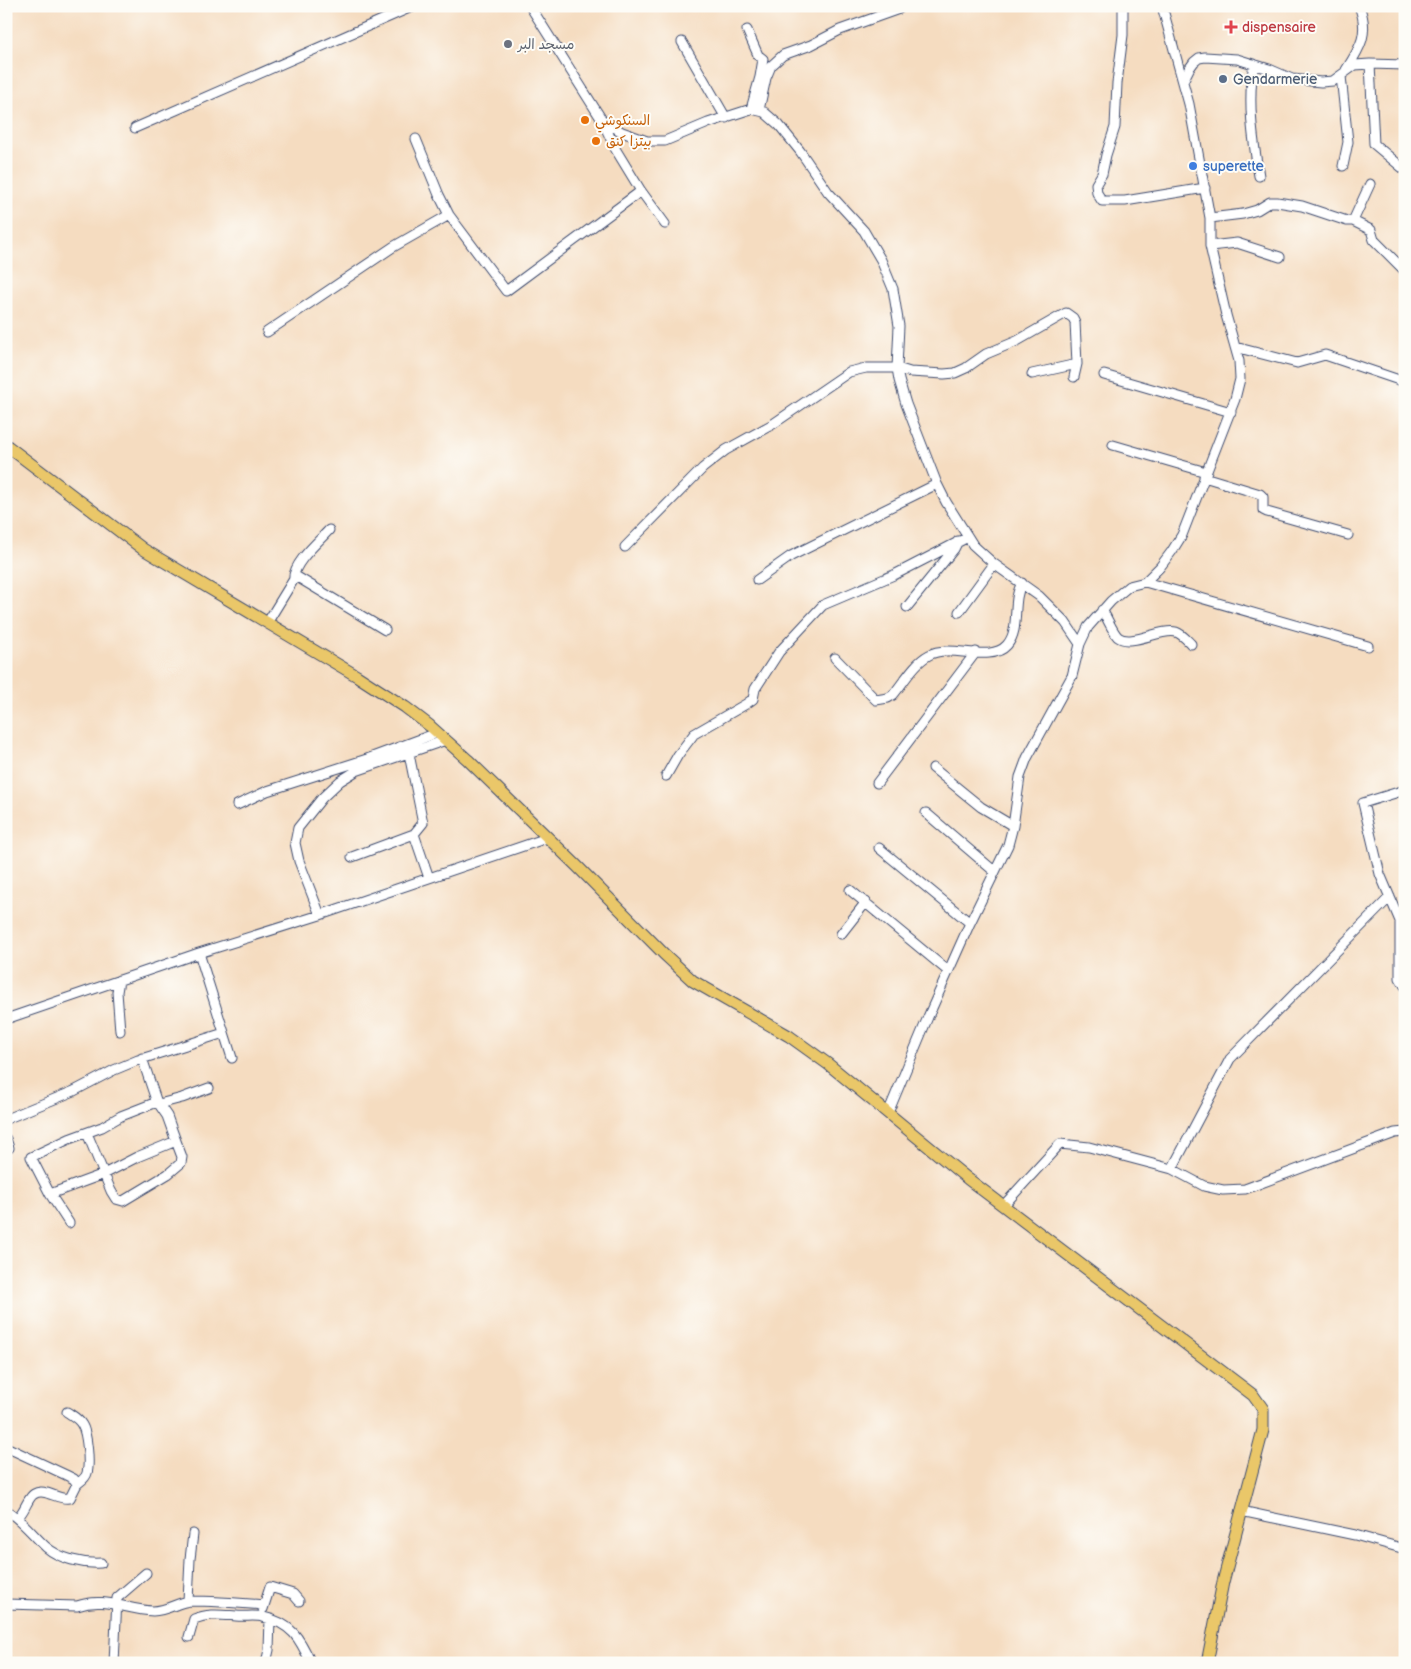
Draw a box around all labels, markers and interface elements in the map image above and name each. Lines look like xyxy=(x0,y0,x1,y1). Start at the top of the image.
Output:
place label: dispensaire xyxy=(1242,19,1316,36)
marker: dispensaire xyxy=(1224,20,1238,34)
place label: مسجد البر xyxy=(517,36,574,53)
marker: مسجد البر xyxy=(502,38,514,50)
place label: Gendarmerie xyxy=(1233,71,1317,88)
marker: Gendarmerie xyxy=(1217,73,1229,85)
place label: السنكوشي xyxy=(595,112,650,133)
marker: السنكوشي xyxy=(579,114,591,126)
place label: بيتزا كنق xyxy=(606,133,651,150)
marker: بيتزا كنق xyxy=(590,135,602,147)
place label: superette xyxy=(1203,158,1264,175)
marker: superette xyxy=(1187,160,1199,172)

